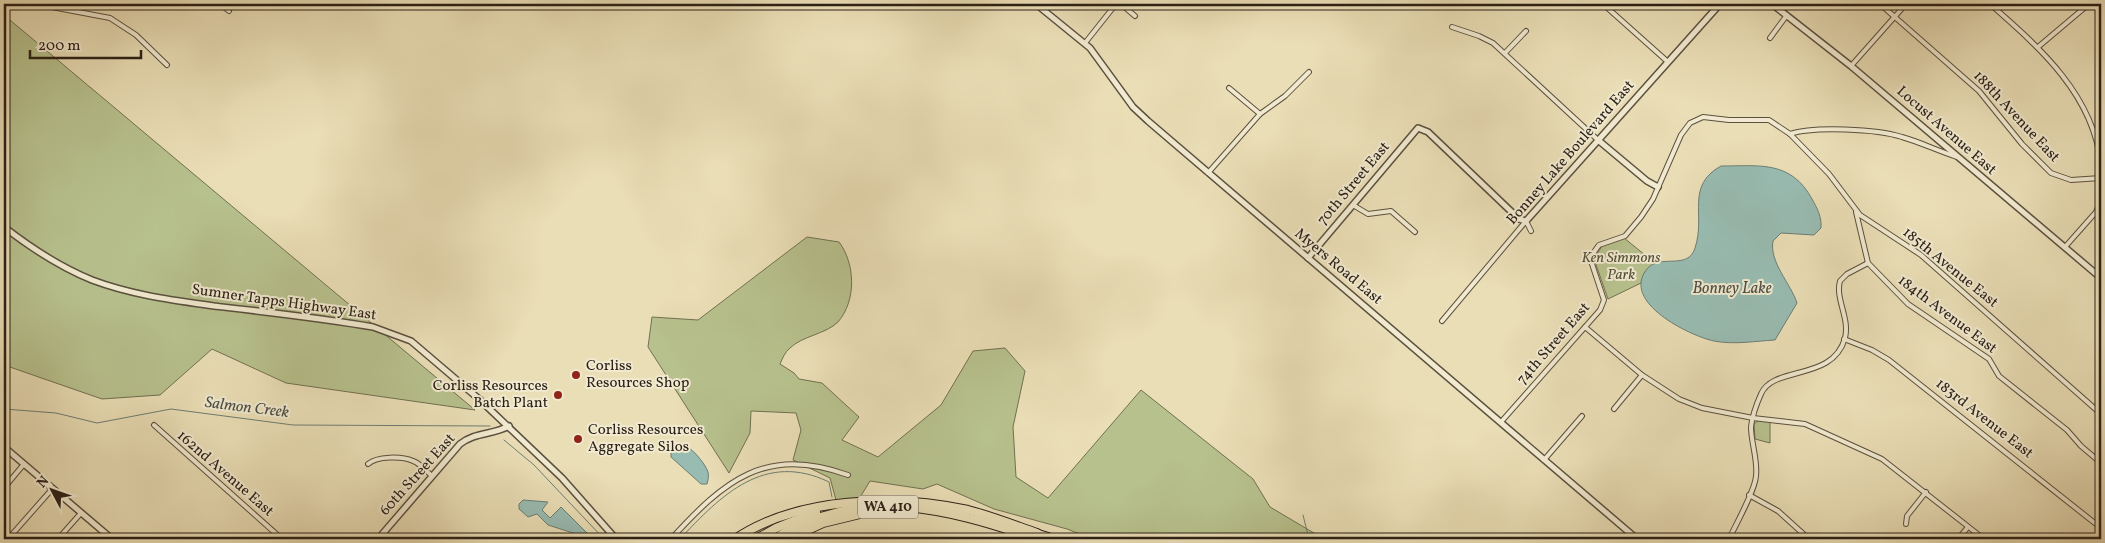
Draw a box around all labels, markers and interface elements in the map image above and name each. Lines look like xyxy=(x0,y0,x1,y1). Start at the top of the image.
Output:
scale bar xyxy=(30,28,141,60)
text: 200 m xyxy=(38,36,81,57)
street label: 188th Avenue East xyxy=(1968,67,2064,167)
street label: Bonney Lake Boulevard East xyxy=(1502,76,1640,230)
street label: Locust Avenue East xyxy=(1891,82,2001,180)
street label: 70th Street East xyxy=(1313,138,1395,230)
street label: 185th Avenue East xyxy=(1898,223,2002,313)
street label: Myers Road East xyxy=(1289,224,1387,310)
park label: Ken Simmons Park xyxy=(1581,248,1661,286)
street label: 184th Avenue East xyxy=(1893,271,2001,359)
water label: Bonney Lake xyxy=(1693,278,1772,300)
street label: Sumner Tapps Highway East xyxy=(190,280,378,326)
street label: 74th Street East xyxy=(1512,298,1596,390)
place label: Corliss Resources Shop xyxy=(586,356,689,394)
marker: Corliss Resources Shop xyxy=(570,369,582,381)
street label: 183rd Avenue East xyxy=(1931,374,2037,464)
place label: Corliss Resources Batch Plant xyxy=(433,376,548,414)
marker: Corliss Resources Batch Plant xyxy=(552,389,564,401)
water label: Salmon Creek xyxy=(204,392,291,424)
place label: Corliss Resources Aggregate Silos xyxy=(588,420,703,458)
street label: 162nd Avenue East xyxy=(172,426,278,522)
street label: 60th Street East xyxy=(375,429,461,521)
marker: Corliss Resources Aggregate Silos xyxy=(572,433,584,445)
north arrow xyxy=(28,466,78,516)
text: N xyxy=(33,472,54,493)
road number: WA 410 xyxy=(858,496,918,518)

